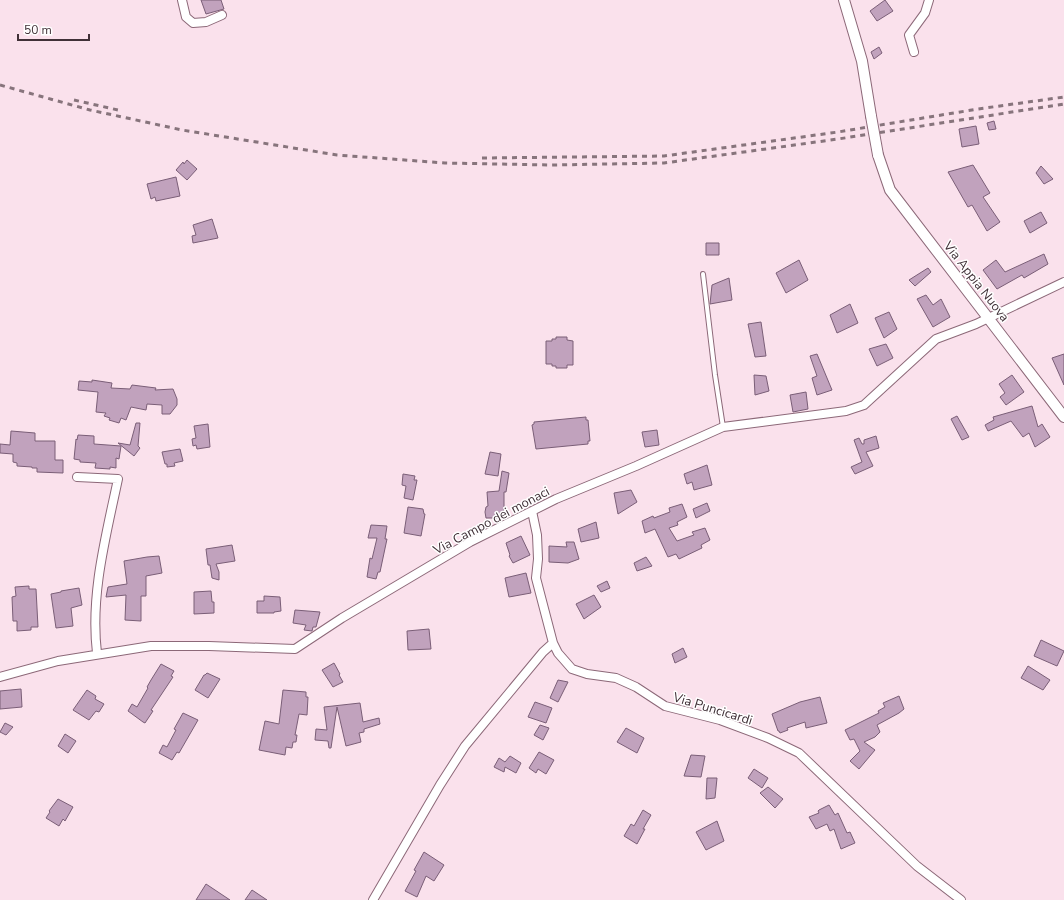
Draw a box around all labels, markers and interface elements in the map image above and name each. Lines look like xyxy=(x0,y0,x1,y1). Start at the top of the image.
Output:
scale bar xyxy=(18,16,89,42)
text: 50 m xyxy=(24,22,52,38)
street label: Via Appia Nuova xyxy=(938,237,1013,326)
street label: Via Campo dei monaci xyxy=(429,483,553,560)
street label: Via Puncicardi xyxy=(670,688,755,730)

